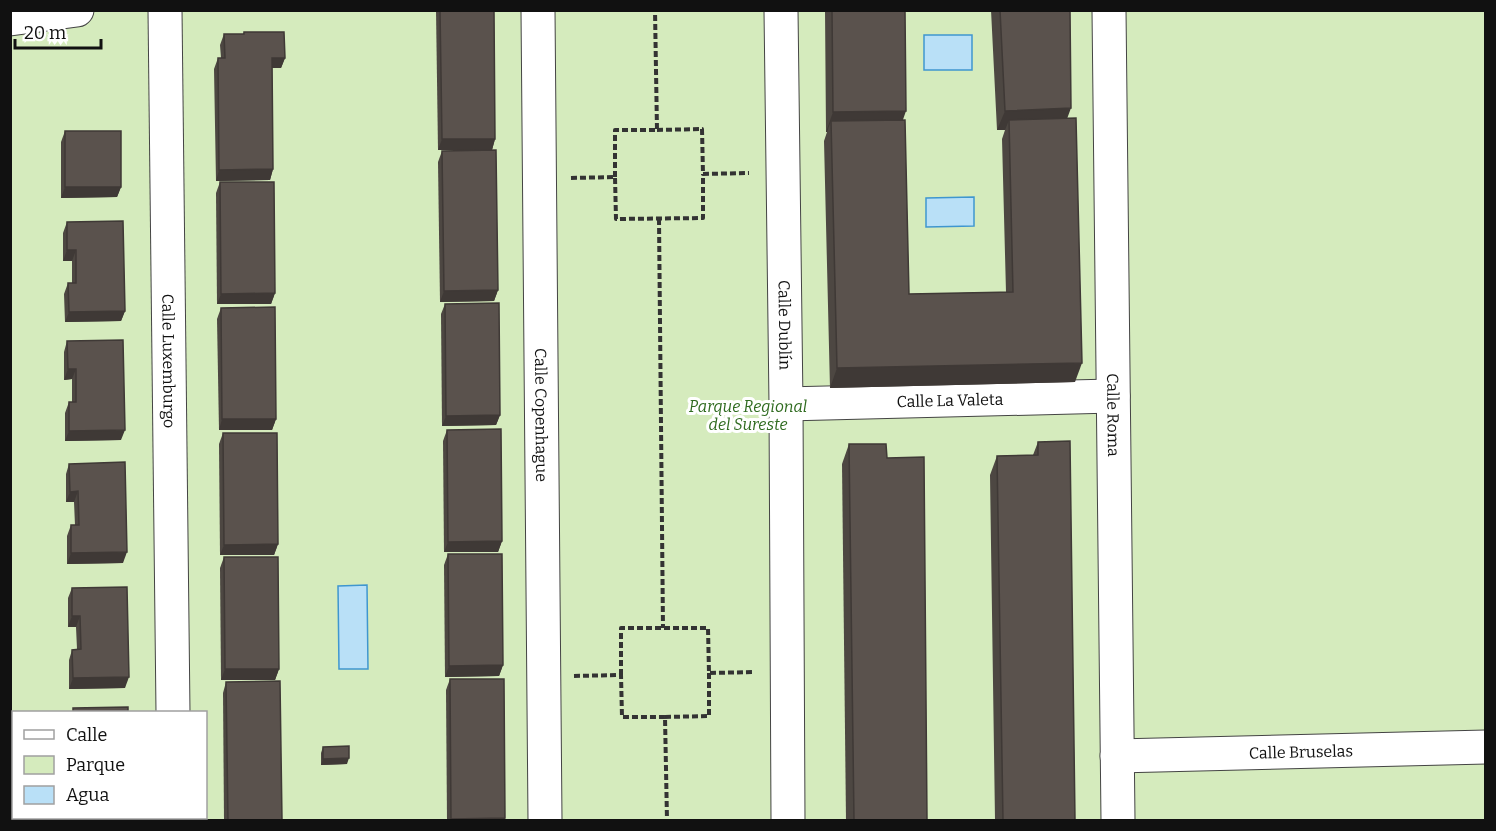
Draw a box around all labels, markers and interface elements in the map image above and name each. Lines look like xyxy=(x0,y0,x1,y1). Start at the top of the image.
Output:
scale bar xyxy=(15,12,100,50)
text: 20 m xyxy=(24,22,66,44)
street label: Calle Dublín xyxy=(775,280,795,370)
street label: Calle Luxemburgo xyxy=(159,294,179,428)
street label: Calle Copenhague xyxy=(531,348,552,482)
street label: Calle Roma xyxy=(1104,373,1123,457)
street label: Calle La Valeta xyxy=(896,389,1004,411)
park label: Parque Regional del Sureste xyxy=(689,397,807,434)
legend xyxy=(12,711,207,819)
text: Calle xyxy=(66,724,107,746)
street label: Calle Bruselas xyxy=(1249,741,1353,762)
text: Parque xyxy=(66,754,125,776)
text: Agua xyxy=(66,784,110,806)

